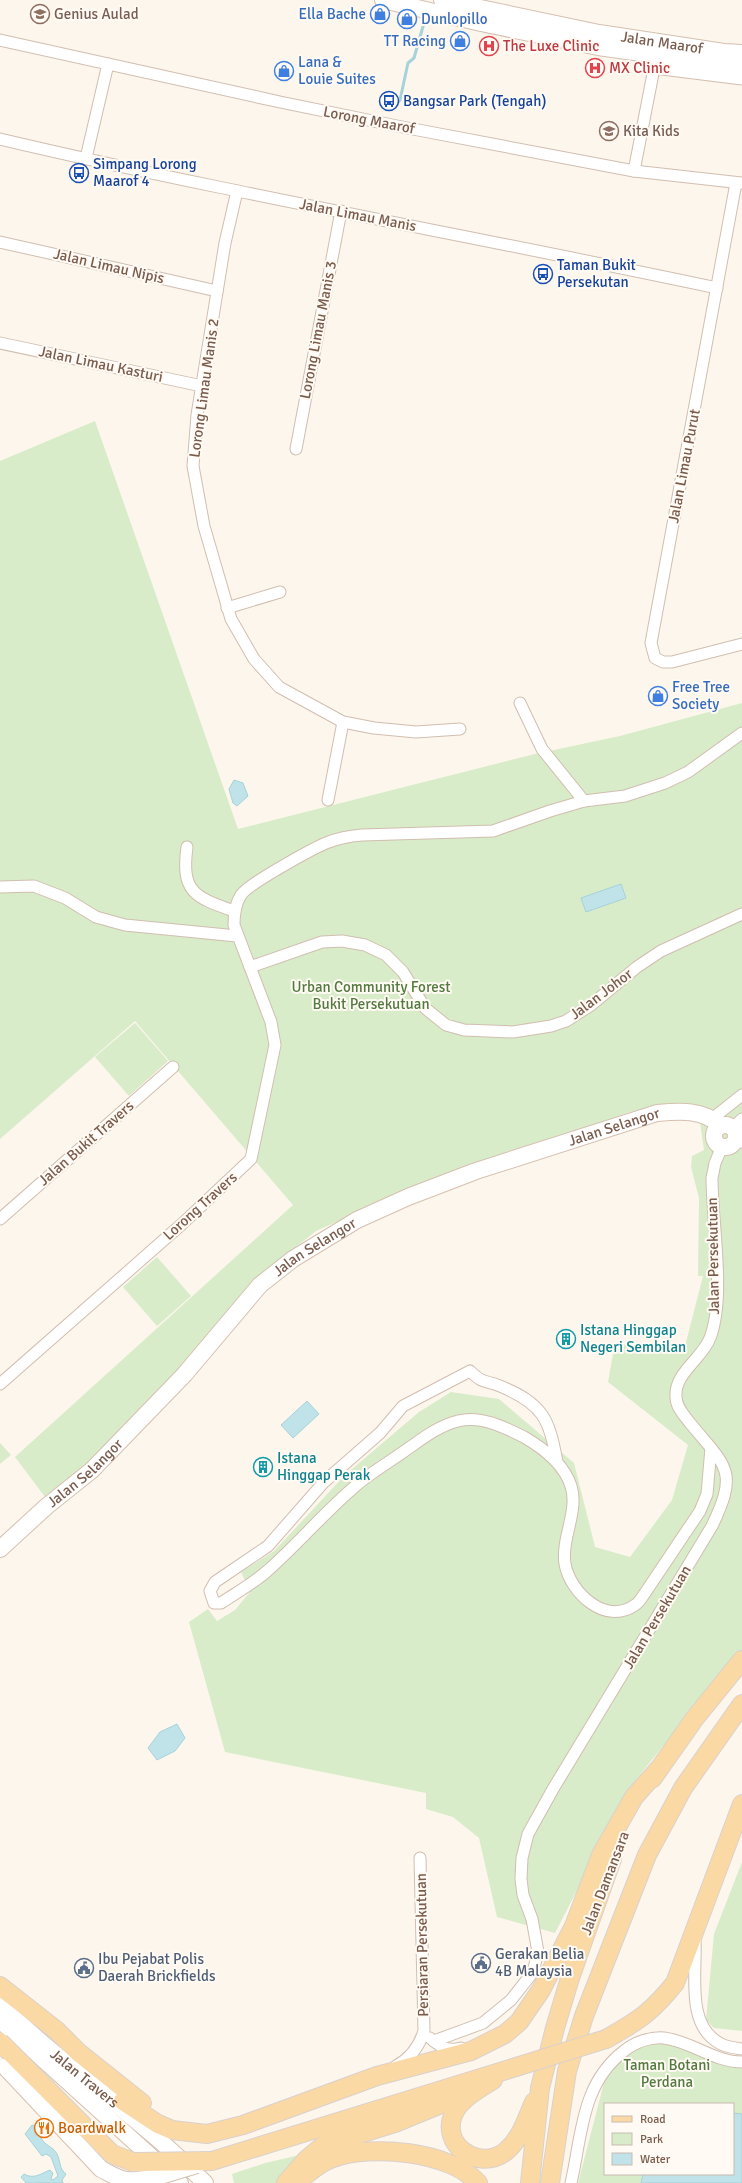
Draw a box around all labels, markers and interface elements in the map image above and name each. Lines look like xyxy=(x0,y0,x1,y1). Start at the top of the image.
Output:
school or university icon: Genius Aulad xyxy=(29,3,51,25)
shop icon: Ella Bache xyxy=(369,3,391,25)
place label: Genius Aulad xyxy=(54,5,139,23)
place label: Ella Bache xyxy=(299,5,366,23)
shop icon: Dunlopillo xyxy=(396,8,418,30)
place label: Dunlopillo xyxy=(421,10,488,28)
street label: Jalan Maarof xyxy=(620,27,705,58)
shop icon: TT Racing xyxy=(449,30,471,52)
place label: TT Racing xyxy=(384,32,446,50)
hospital icon: The Luxe Clinic xyxy=(478,35,500,57)
place label: The Luxe Clinic xyxy=(503,37,599,55)
place label: Lana & Louie Suites xyxy=(298,53,376,88)
hospital icon: MX Clinic xyxy=(584,57,606,79)
place label: MX Clinic xyxy=(609,59,670,77)
shop icon: Lana & Louie Suites xyxy=(273,60,295,82)
bus stop icon: Bangsar Park (Tengah) xyxy=(378,90,400,112)
place label: Bangsar Park (Tengah) xyxy=(403,92,546,110)
street label: Lorong Maarof xyxy=(322,102,417,138)
school or university icon: Kita Kids xyxy=(598,120,620,142)
place label: Kita Kids xyxy=(623,122,680,140)
place label: Simpang Lorong Maarof 4 xyxy=(93,155,197,190)
bus stop icon: Simpang Lorong Maarof 4 xyxy=(68,162,90,184)
street label: Jalan Limau Manis xyxy=(298,195,418,235)
street label: Jalan Limau Nipis xyxy=(52,245,166,288)
place label: Taman Bukit Persekutan xyxy=(557,256,636,291)
street label: Lorong Limau Manis 3 xyxy=(296,259,340,401)
bus stop icon: Taman Bukit Persekutan xyxy=(532,263,554,285)
street label: Lorong Limau Manis 2 xyxy=(185,317,223,459)
street label: Jalan Limau Kasturi xyxy=(37,342,165,386)
street label: Jalan Limau Purut xyxy=(664,408,704,524)
place label: Free Tree Society xyxy=(672,678,730,713)
shop icon: Free Tree Society xyxy=(647,685,669,707)
street label: Jalan Johor xyxy=(566,964,636,1023)
park label: Urban Community Forest Bukit Persekutuan xyxy=(292,978,450,1013)
street label: Jalan Bukit Travers xyxy=(35,1096,138,1189)
street label: Jalan Selangor xyxy=(566,1104,662,1150)
street label: Lorong Travers xyxy=(159,1168,241,1244)
street label: Jalan Persekutuan xyxy=(703,1197,723,1315)
street label: Jalan Selangor xyxy=(270,1214,360,1280)
place label: Istana Hinggap Negeri Sembilan xyxy=(580,1321,686,1356)
building icon: Istana Hinggap Negeri Sembilan xyxy=(555,1328,577,1350)
street label: Jalan Selangor xyxy=(44,1435,127,1511)
place label: Istana Hinggap Perak xyxy=(277,1449,371,1484)
building icon: Istana Hinggap Perak xyxy=(252,1456,274,1478)
street label: Jalan Persekutuan xyxy=(619,1562,695,1672)
street label: Jalan Damansara xyxy=(577,1829,633,1937)
street label: Persiaran Persekutuan xyxy=(412,1873,432,2017)
place label: Gerakan Belia 4B Malaysia xyxy=(495,1945,584,1980)
place label: Ibu Pejabat Polis Daerah Brickfields xyxy=(98,1950,216,1985)
public building icon: Gerakan Belia 4B Malaysia xyxy=(470,1952,492,1974)
public building icon: Ibu Pejabat Polis Daerah Brickfields xyxy=(73,1957,95,1979)
street label: Jalan Travers xyxy=(47,2045,123,2112)
park label: Taman Botani Perdana xyxy=(624,2056,710,2091)
legend xyxy=(604,2103,734,2175)
text: Road xyxy=(640,2112,666,2127)
restaurant icon: Boardwalk xyxy=(33,2117,55,2139)
place label: Boardwalk xyxy=(58,2119,127,2137)
text: Park xyxy=(640,2132,663,2147)
text: Water xyxy=(640,2152,671,2167)

